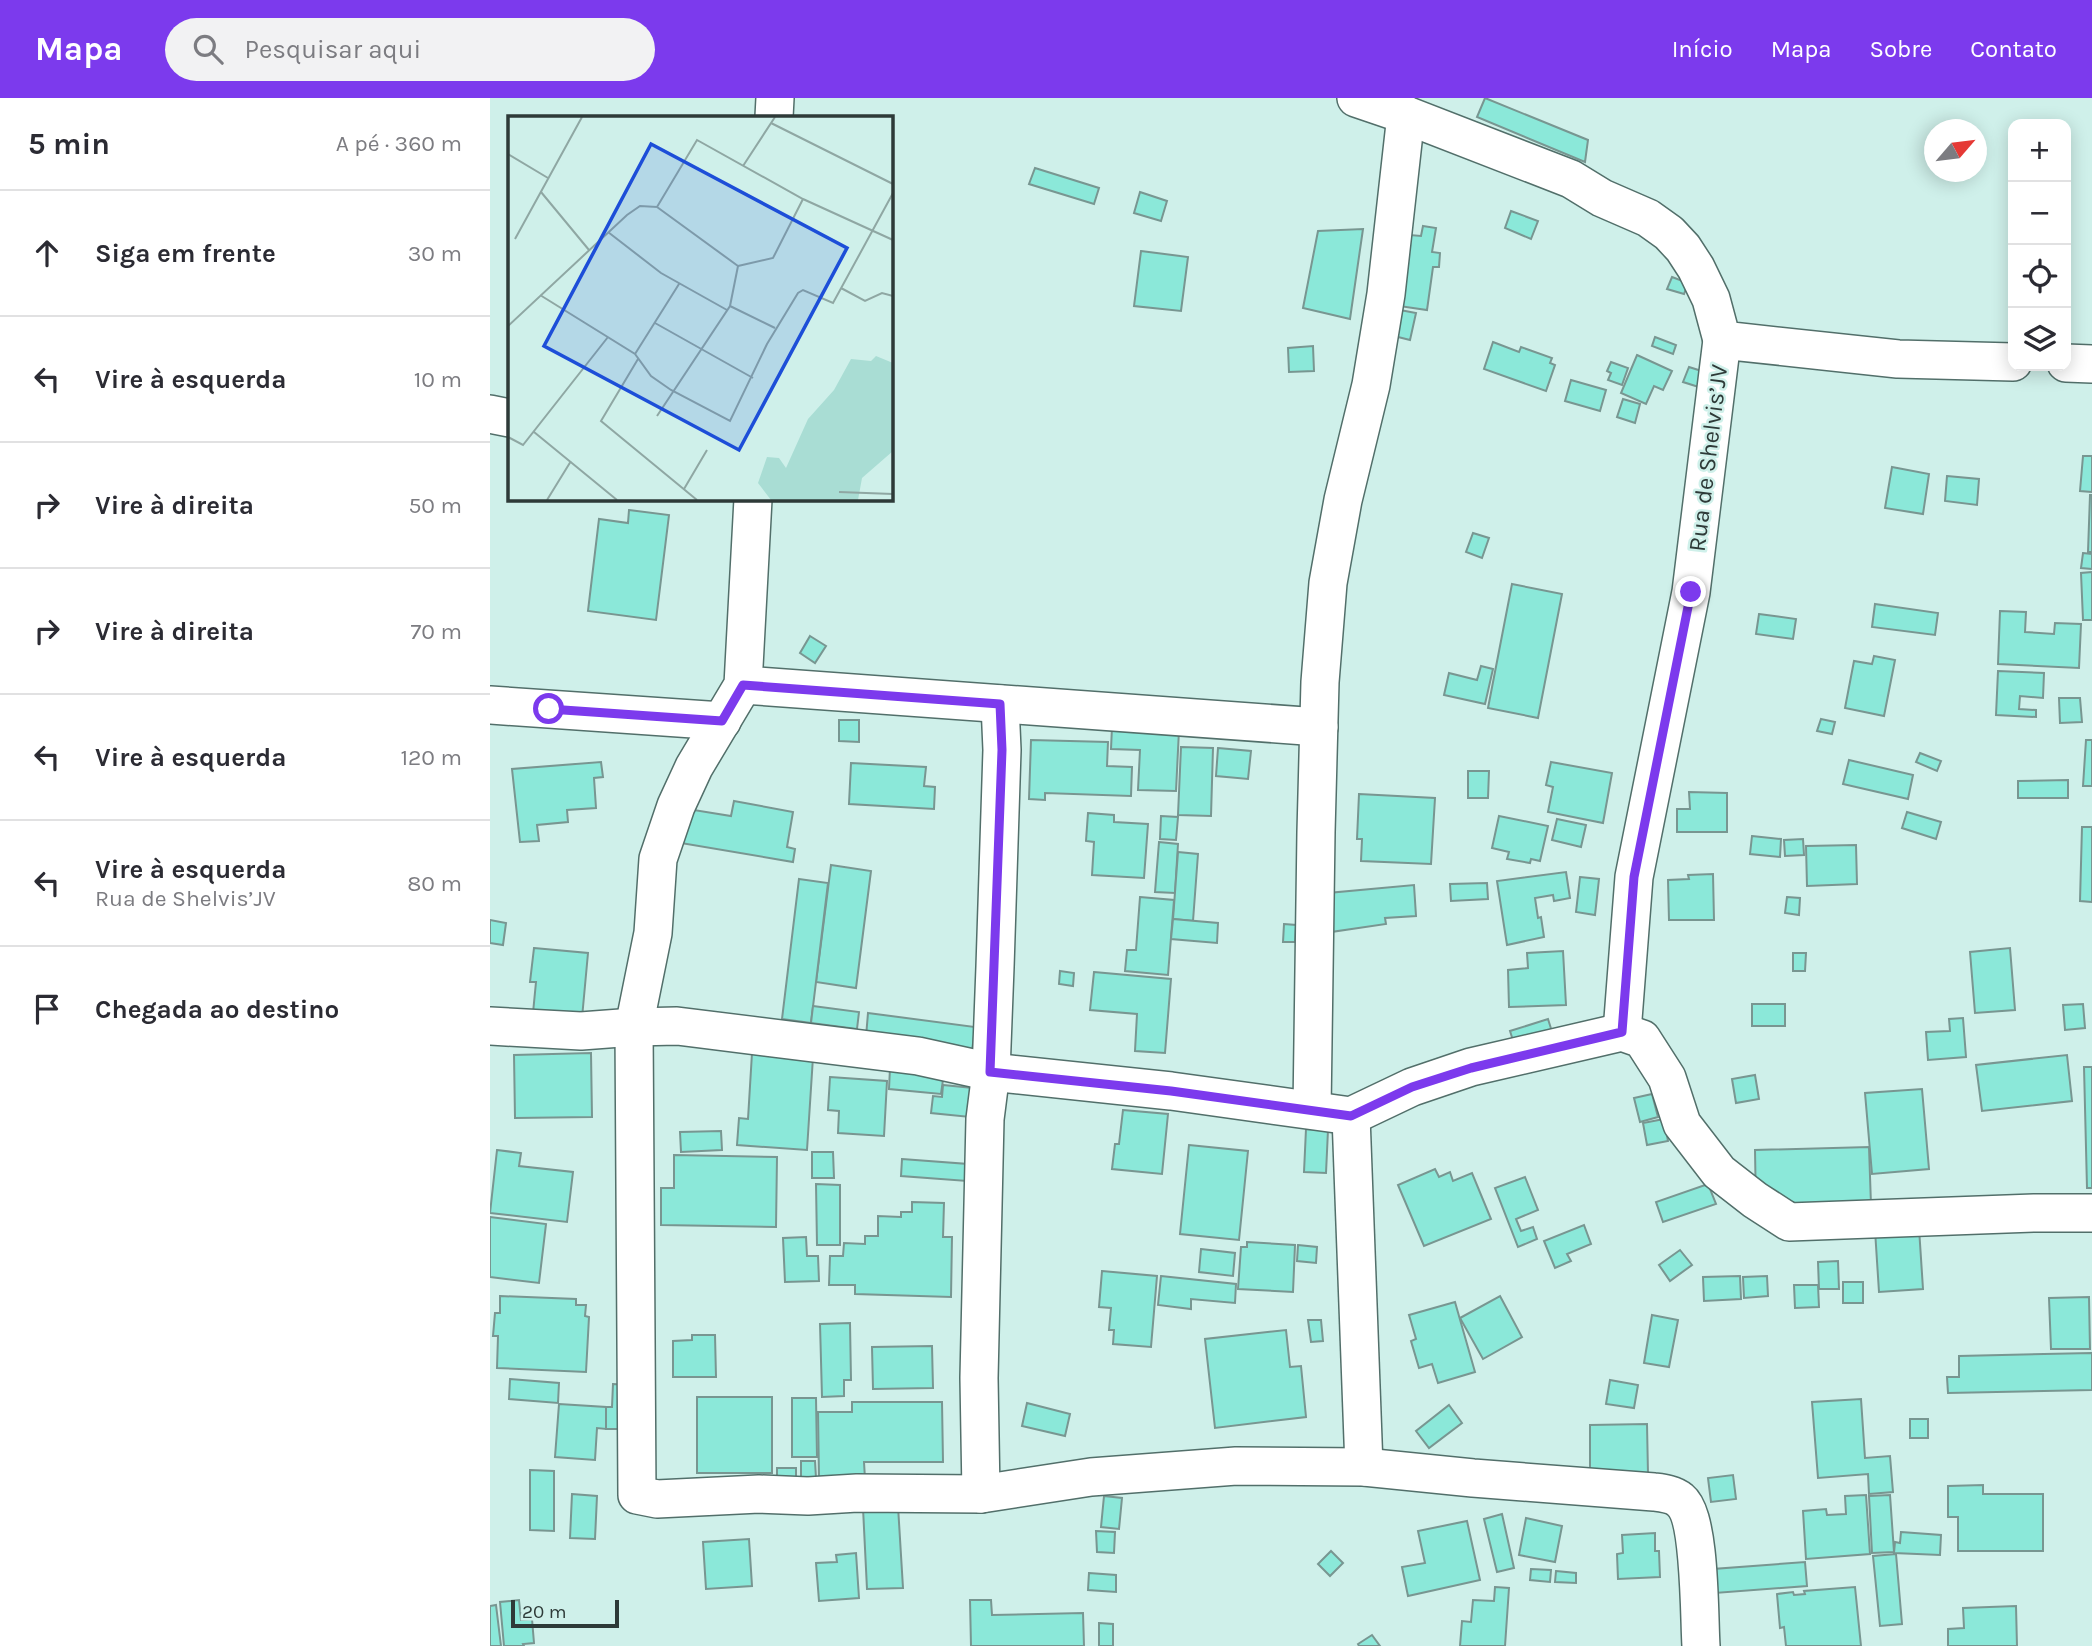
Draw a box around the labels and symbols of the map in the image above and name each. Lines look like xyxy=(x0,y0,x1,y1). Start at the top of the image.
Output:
inset map xyxy=(508,116,892,500)
north arrow xyxy=(1924,119,1987,182)
street label: Rua de Shelvis’JV xyxy=(1683,362,1733,553)
route end xyxy=(1675,576,1706,607)
route start xyxy=(533,693,564,724)
scale bar xyxy=(511,1597,620,1629)

